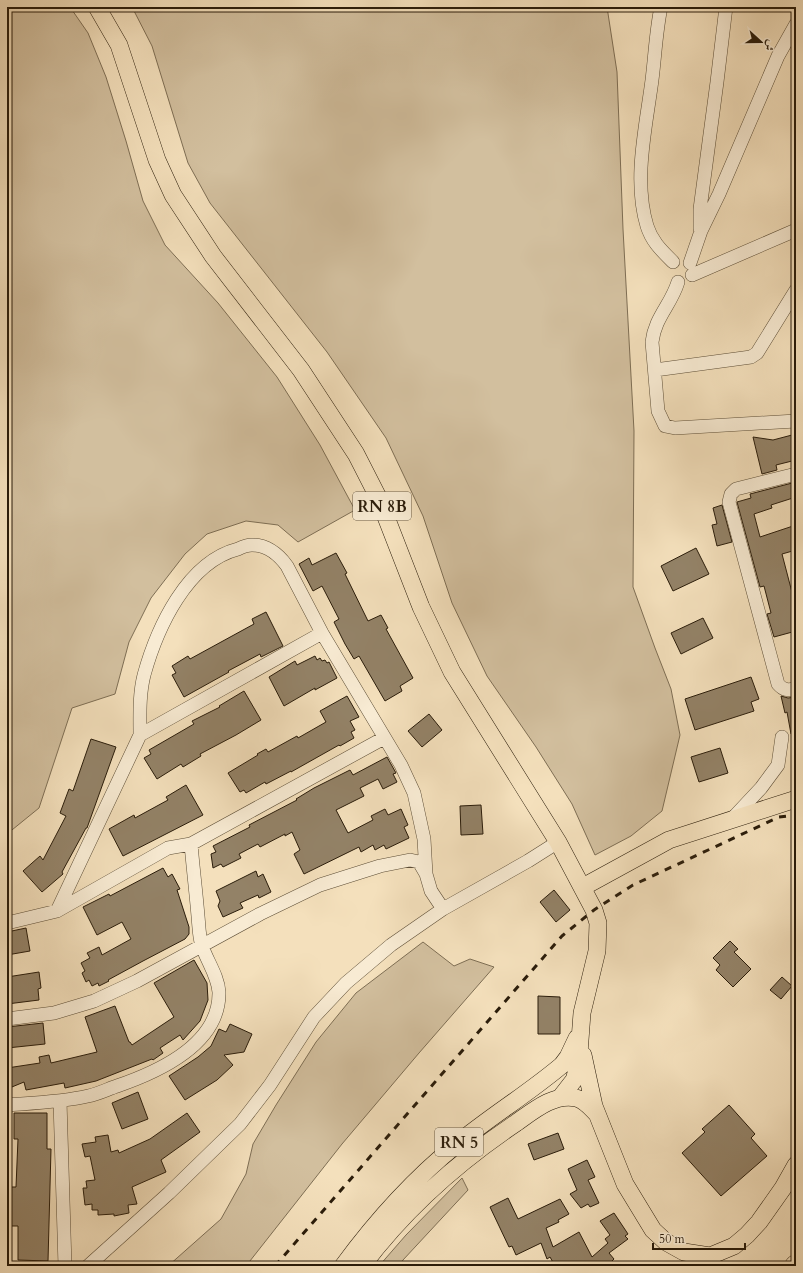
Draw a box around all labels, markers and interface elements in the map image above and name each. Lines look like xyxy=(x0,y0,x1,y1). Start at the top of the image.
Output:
north arrow xyxy=(741,22,781,62)
text: ش xyxy=(761,38,779,53)
road number: RN 8B xyxy=(353,492,411,520)
road number: RN 5 xyxy=(435,1128,483,1156)
scale bar xyxy=(653,1225,745,1251)
text: 50 m xyxy=(659,1231,686,1247)

